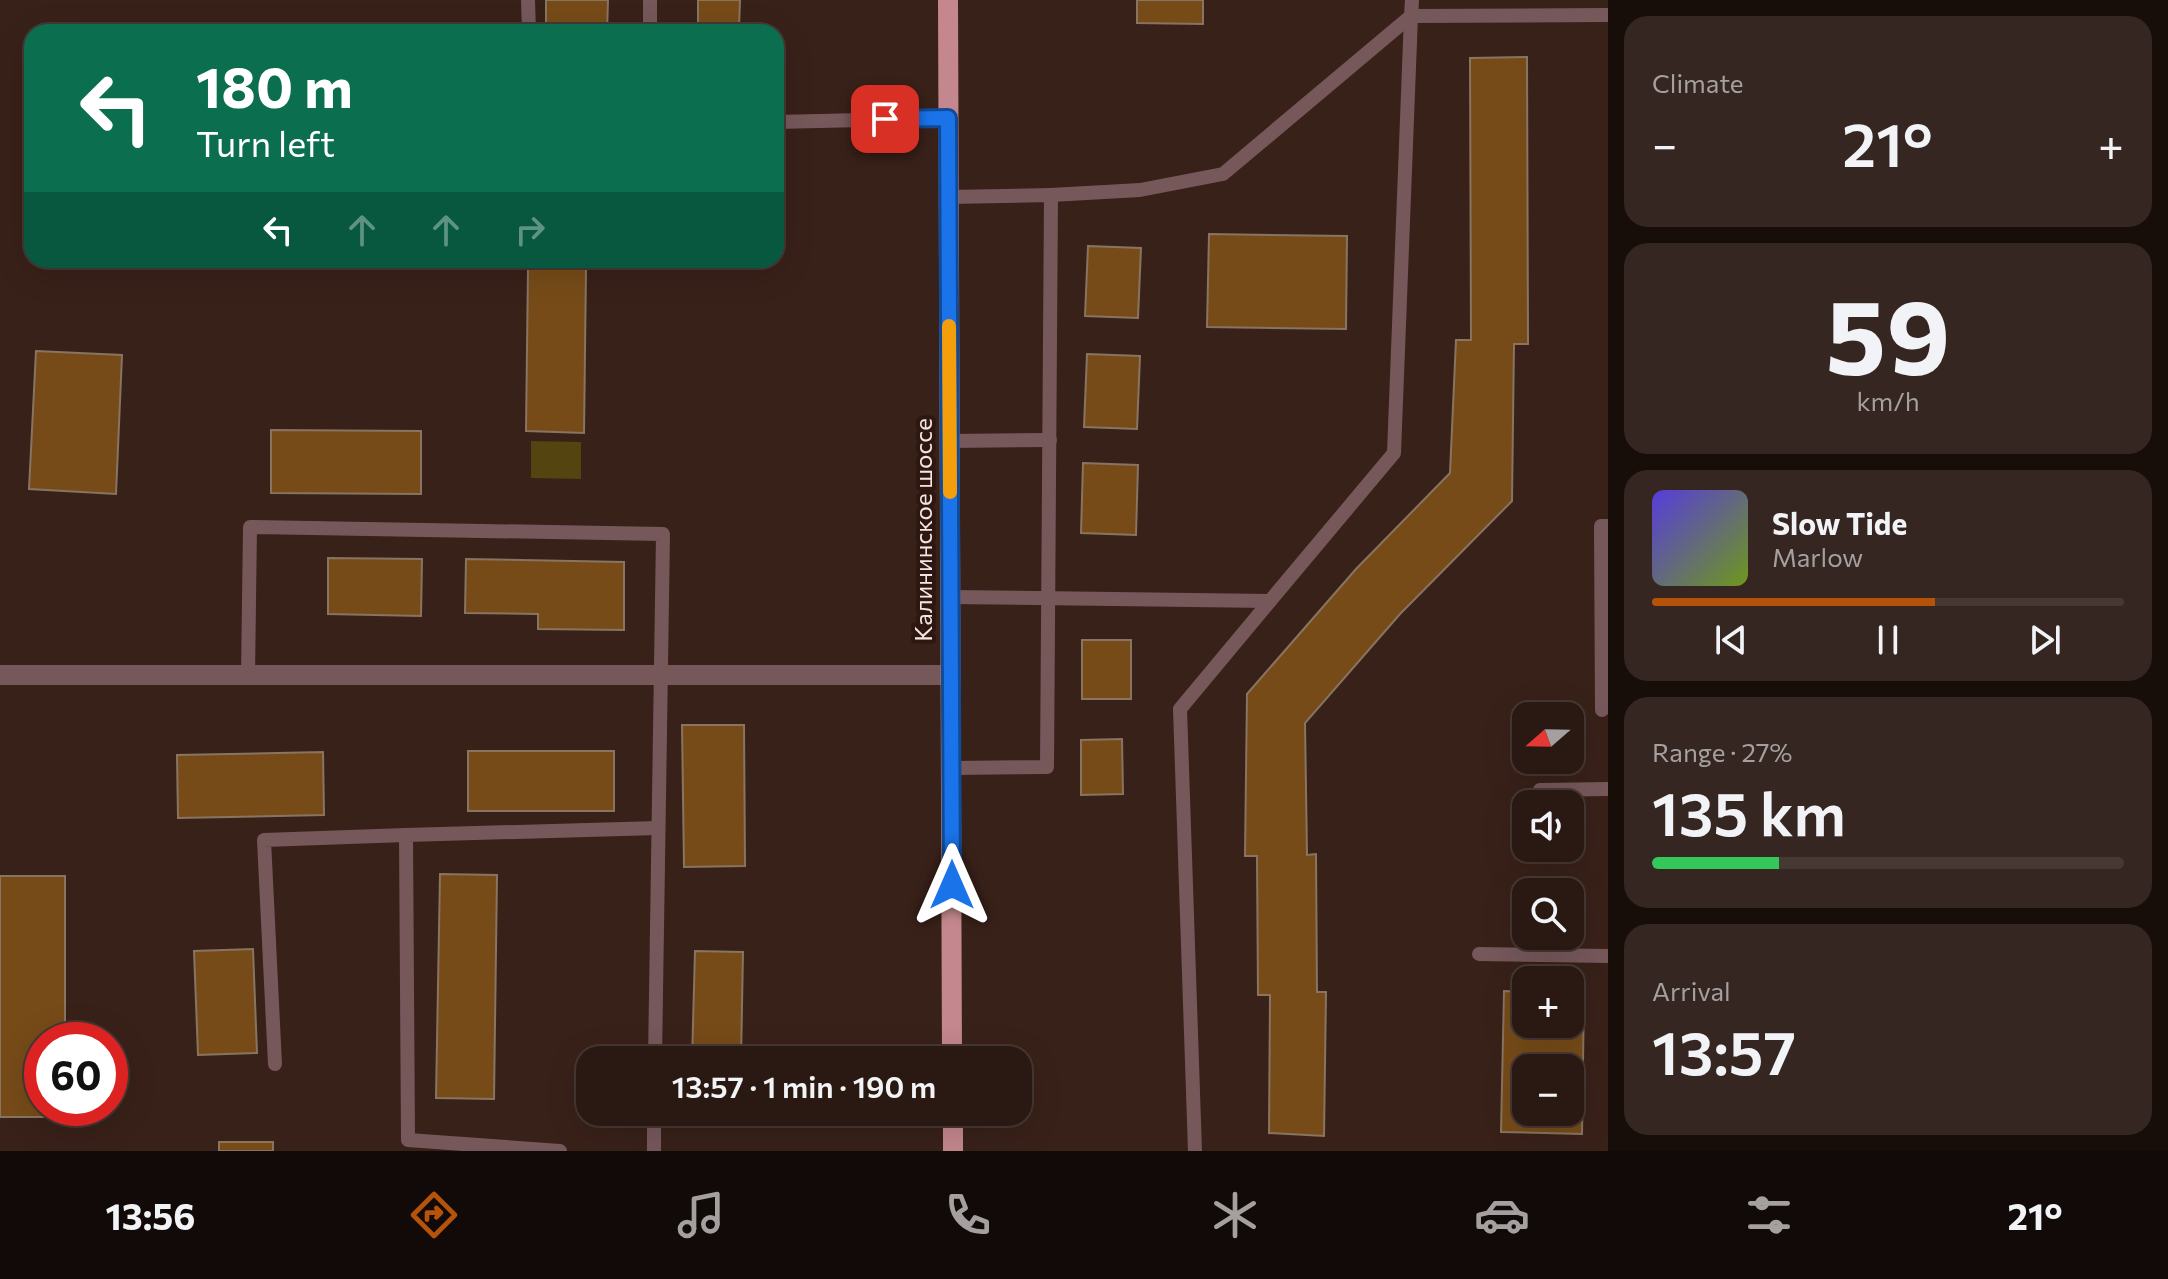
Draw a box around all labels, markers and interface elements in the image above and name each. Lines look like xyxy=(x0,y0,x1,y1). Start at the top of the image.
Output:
text: 180 m xyxy=(196,51,353,120)
icon: left xyxy=(64,56,168,160)
text: Climate xyxy=(1652,67,1744,98)
pin xyxy=(851,85,919,153)
icon: arrive xyxy=(863,97,907,141)
text: 21° xyxy=(1842,106,1933,179)
text: − xyxy=(1652,116,1677,170)
text: + xyxy=(2098,116,2124,170)
text: Turn left xyxy=(196,120,335,164)
icon: left xyxy=(256,208,300,252)
icon: ahead xyxy=(340,208,384,252)
icon: ahead xyxy=(424,208,468,252)
icon: right xyxy=(508,208,552,252)
text: 59 xyxy=(1826,269,1950,396)
text: km/h xyxy=(1856,385,1920,416)
street label: Калининское шоссе xyxy=(908,418,937,642)
text: Slow Tide xyxy=(1772,504,1907,541)
text: Marlow xyxy=(1772,541,1863,572)
icon: previous xyxy=(1709,618,1753,662)
icon: pause xyxy=(1866,618,1910,662)
icon: next xyxy=(2023,618,2067,662)
north arrow xyxy=(1512,702,1584,774)
map controls xyxy=(1512,702,1584,1126)
text: Range · 27% xyxy=(1652,736,1792,767)
text: 135 km xyxy=(1652,775,1846,848)
button: sound xyxy=(1512,790,1584,862)
position arrow xyxy=(910,843,994,927)
button: search xyxy=(1512,878,1584,950)
button: + xyxy=(1512,966,1584,1038)
text: Arrival xyxy=(1652,975,1731,1006)
text: 13:57 xyxy=(1652,1014,1796,1087)
speed limit sign: 60 xyxy=(24,1022,128,1126)
button: − xyxy=(1512,1054,1584,1126)
text: 13:57 · 1 min · 190 m xyxy=(672,1067,936,1104)
icon: directions xyxy=(406,1187,462,1243)
icon: music xyxy=(673,1187,729,1243)
icon: phone xyxy=(940,1187,996,1243)
icon: climate xyxy=(1207,1187,1263,1243)
icon: car xyxy=(1474,1187,1530,1243)
icon: filters xyxy=(1741,1187,1797,1243)
text: 13:56 xyxy=(105,1193,195,1237)
text: 21° xyxy=(2007,1193,2063,1237)

